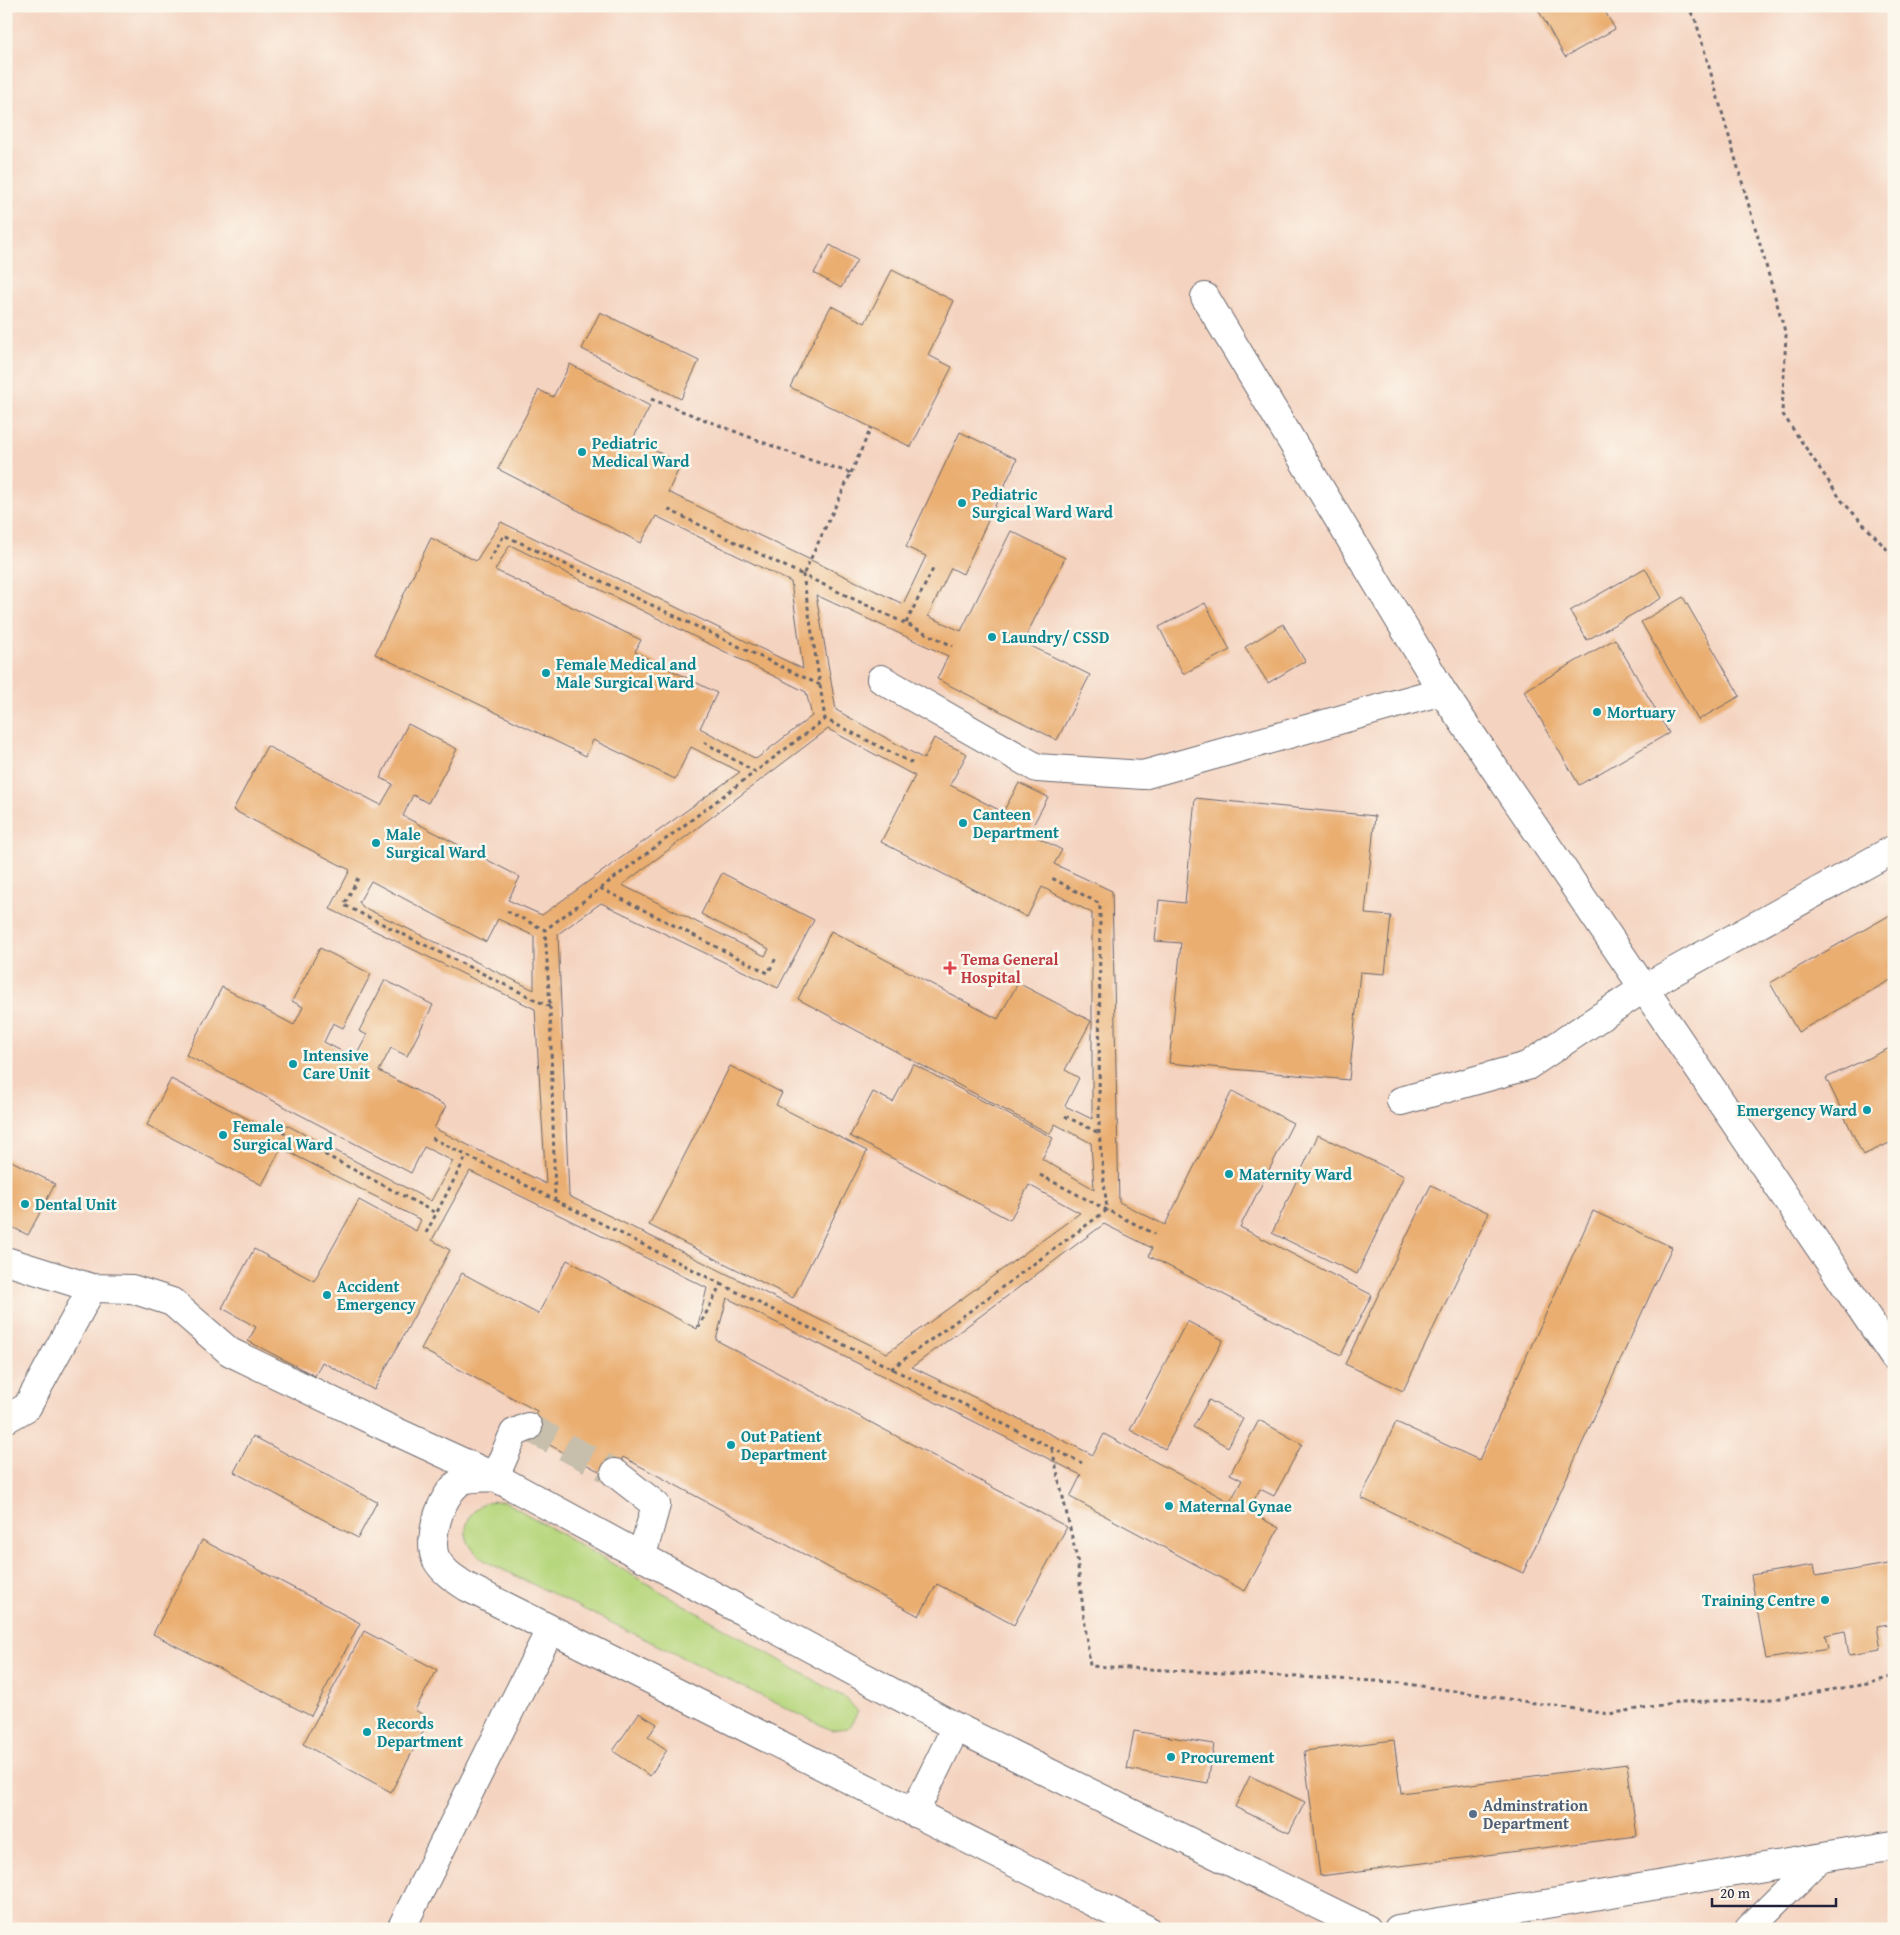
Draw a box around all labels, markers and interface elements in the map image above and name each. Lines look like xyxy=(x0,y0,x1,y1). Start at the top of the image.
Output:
place label: Pediatric Medical Ward xyxy=(592,431,690,473)
marker: Pediatric Medical Ward xyxy=(576,446,588,458)
place label: Pediatric Surgical Ward Ward xyxy=(972,482,1114,524)
marker: Pediatric Surgical Ward Ward xyxy=(956,497,968,509)
place label: Laundry/ CSSD xyxy=(1002,625,1109,649)
marker: Laundry/ CSSD xyxy=(986,631,998,643)
place label: Female Medical and Male Surgical Ward xyxy=(556,652,697,694)
marker: Female Medical and Male Surgical Ward xyxy=(540,667,552,679)
place label: Mortuary xyxy=(1607,700,1676,724)
marker: Mortuary xyxy=(1591,706,1603,718)
place label: Canteen Department xyxy=(973,802,1059,844)
marker: Canteen Department xyxy=(957,817,969,829)
place label: Male Surgical Ward xyxy=(386,822,487,864)
marker: Male Surgical Ward xyxy=(370,837,382,849)
place label: Tema General Hospital xyxy=(961,947,1058,989)
marker: Tema General Hospital xyxy=(943,961,957,975)
place label: Intensive Care Unit xyxy=(303,1043,370,1085)
marker: Intensive Care Unit xyxy=(287,1058,299,1070)
place label: Emergency Ward xyxy=(1737,1098,1858,1122)
marker: Emergency Ward xyxy=(1861,1104,1873,1116)
place label: Female Surgical Ward xyxy=(233,1114,334,1156)
marker: Female Surgical Ward xyxy=(217,1129,229,1141)
place label: Maternity Ward xyxy=(1239,1162,1353,1186)
marker: Maternity Ward xyxy=(1223,1168,1235,1180)
place label: Dental Unit xyxy=(35,1192,117,1216)
marker: Dental Unit xyxy=(19,1198,31,1210)
place label: Accident Emergency xyxy=(337,1274,417,1316)
marker: Accident Emergency xyxy=(321,1289,333,1301)
place label: Out Patient Department xyxy=(741,1424,827,1466)
marker: Out Patient Department xyxy=(725,1439,737,1451)
place label: Maternal Gynae xyxy=(1179,1494,1292,1518)
marker: Maternal Gynae xyxy=(1163,1500,1175,1512)
place label: Training Centre xyxy=(1702,1588,1815,1612)
marker: Training Centre xyxy=(1819,1594,1831,1606)
place label: Records Department xyxy=(377,1711,463,1753)
marker: Records Department xyxy=(361,1726,373,1738)
place label: Procurement xyxy=(1181,1745,1275,1769)
marker: Procurement xyxy=(1165,1751,1177,1763)
place label: Adminstration Department xyxy=(1483,1793,1588,1835)
marker: Adminstration Department xyxy=(1467,1808,1479,1820)
scale bar xyxy=(1712,1875,1836,1907)
text: 20 m xyxy=(1720,1882,1751,1903)

